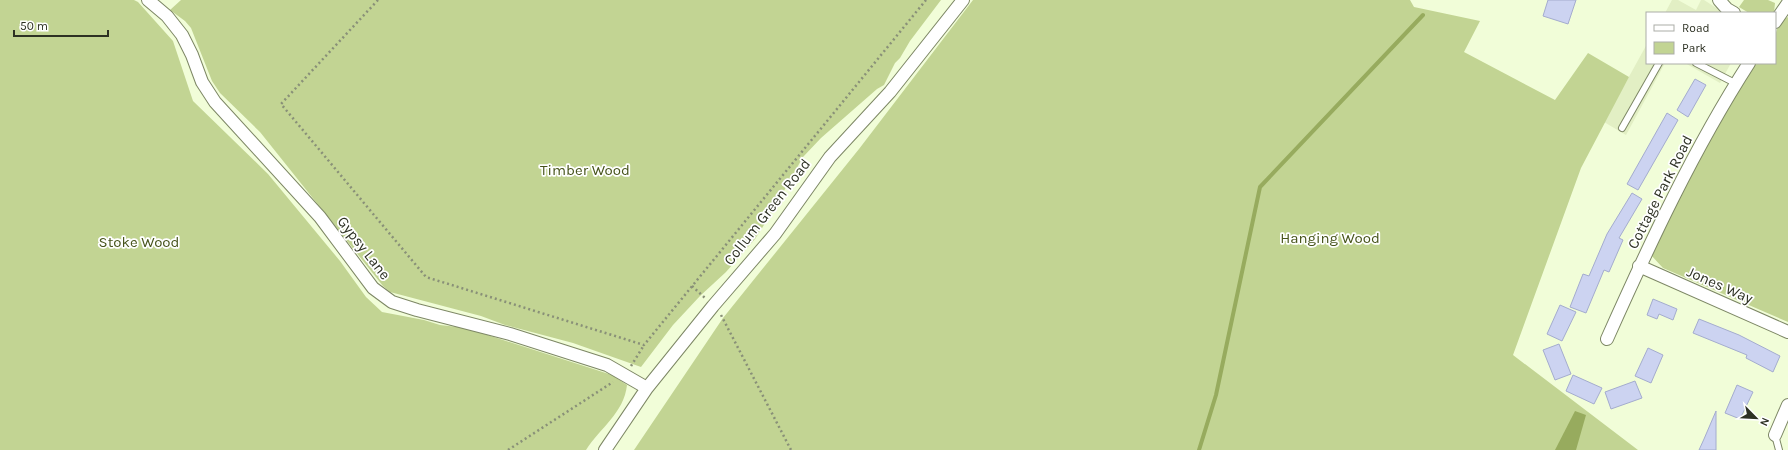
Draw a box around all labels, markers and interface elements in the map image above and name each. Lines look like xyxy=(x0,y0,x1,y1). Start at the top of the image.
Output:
scale bar xyxy=(14,12,108,38)
legend xyxy=(1646,12,1776,64)
text: 50 m xyxy=(20,19,48,33)
text: Road xyxy=(1682,21,1710,35)
text: Park xyxy=(1682,41,1707,55)
street label: Cottage Park Road xyxy=(1624,132,1696,252)
street label: Collum Green Road xyxy=(720,155,814,269)
park label: Timber Wood xyxy=(540,161,630,179)
street label: Gypsy Lane xyxy=(334,213,394,283)
park label: Hanging Wood xyxy=(1280,229,1380,247)
park label: Stoke Wood xyxy=(99,233,179,251)
street label: Jones Way xyxy=(1684,262,1756,308)
north arrow xyxy=(1736,398,1776,438)
text: N xyxy=(1757,416,1772,428)

